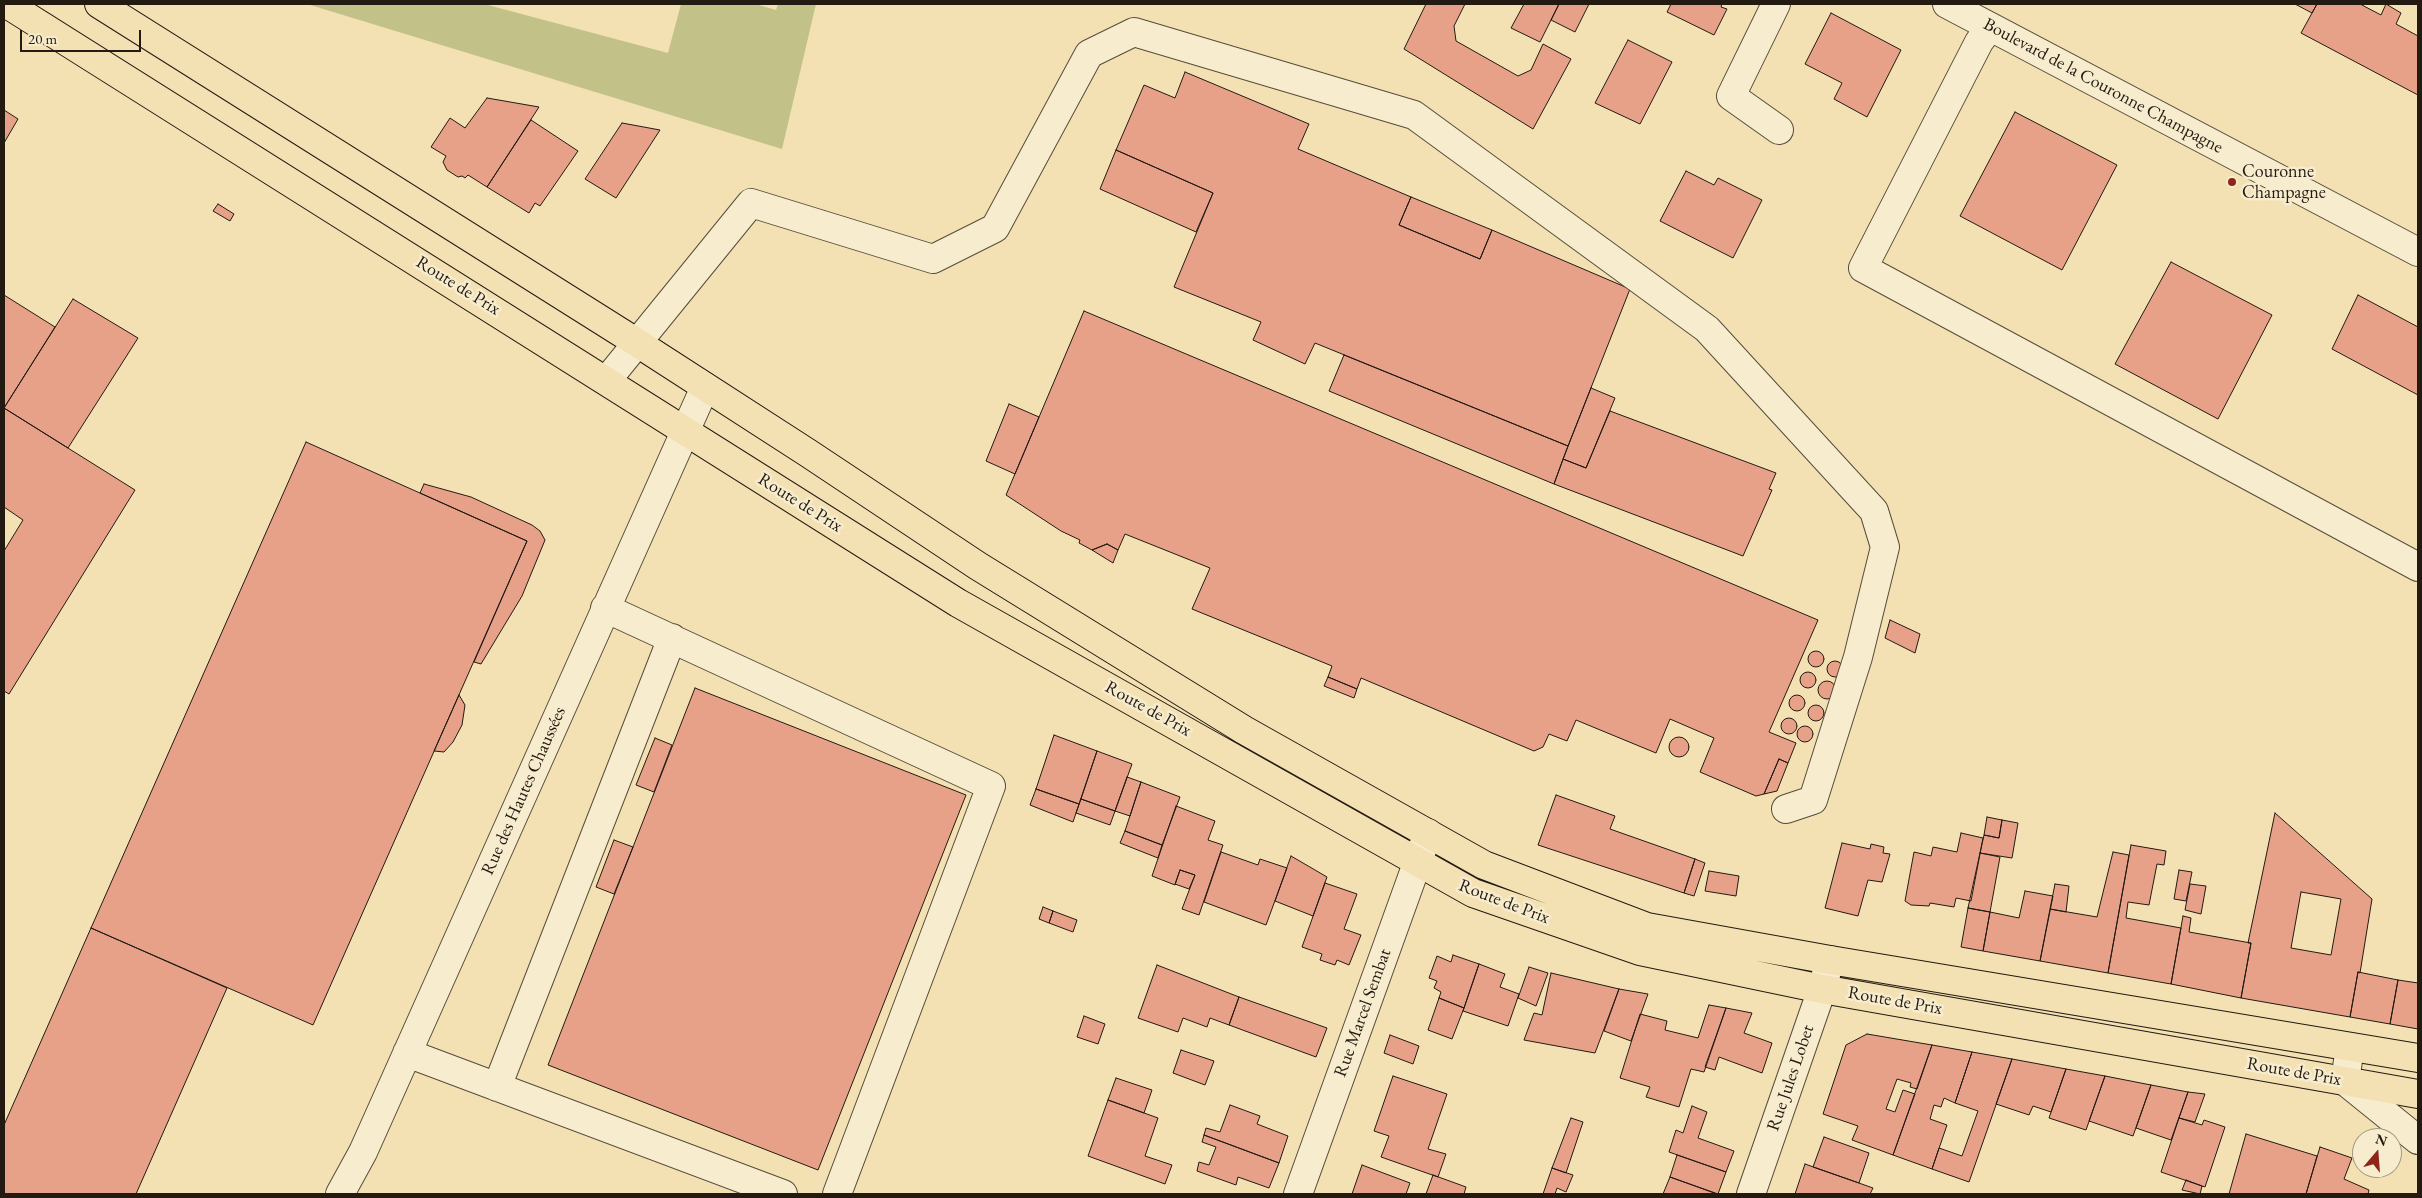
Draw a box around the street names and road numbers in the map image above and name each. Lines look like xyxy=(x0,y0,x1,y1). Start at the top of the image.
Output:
street label: Boulevard de la Couronne Champagne xyxy=(1980,14,2226,158)
street label: Route de Prix xyxy=(412,252,504,320)
street label: Route de Prix xyxy=(754,469,846,537)
street label: Route de Prix xyxy=(1101,676,1195,742)
street label: Rue des Hautes Chaussées xyxy=(477,704,571,878)
street label: Route de Prix xyxy=(1456,875,1552,929)
street label: Rue Marcel Sembat xyxy=(1330,946,1396,1080)
street label: Route de Prix xyxy=(1846,982,1944,1020)
street label: Rue Jules Lobet xyxy=(1763,1022,1819,1134)
street label: Route de Prix xyxy=(2245,1053,2343,1091)

